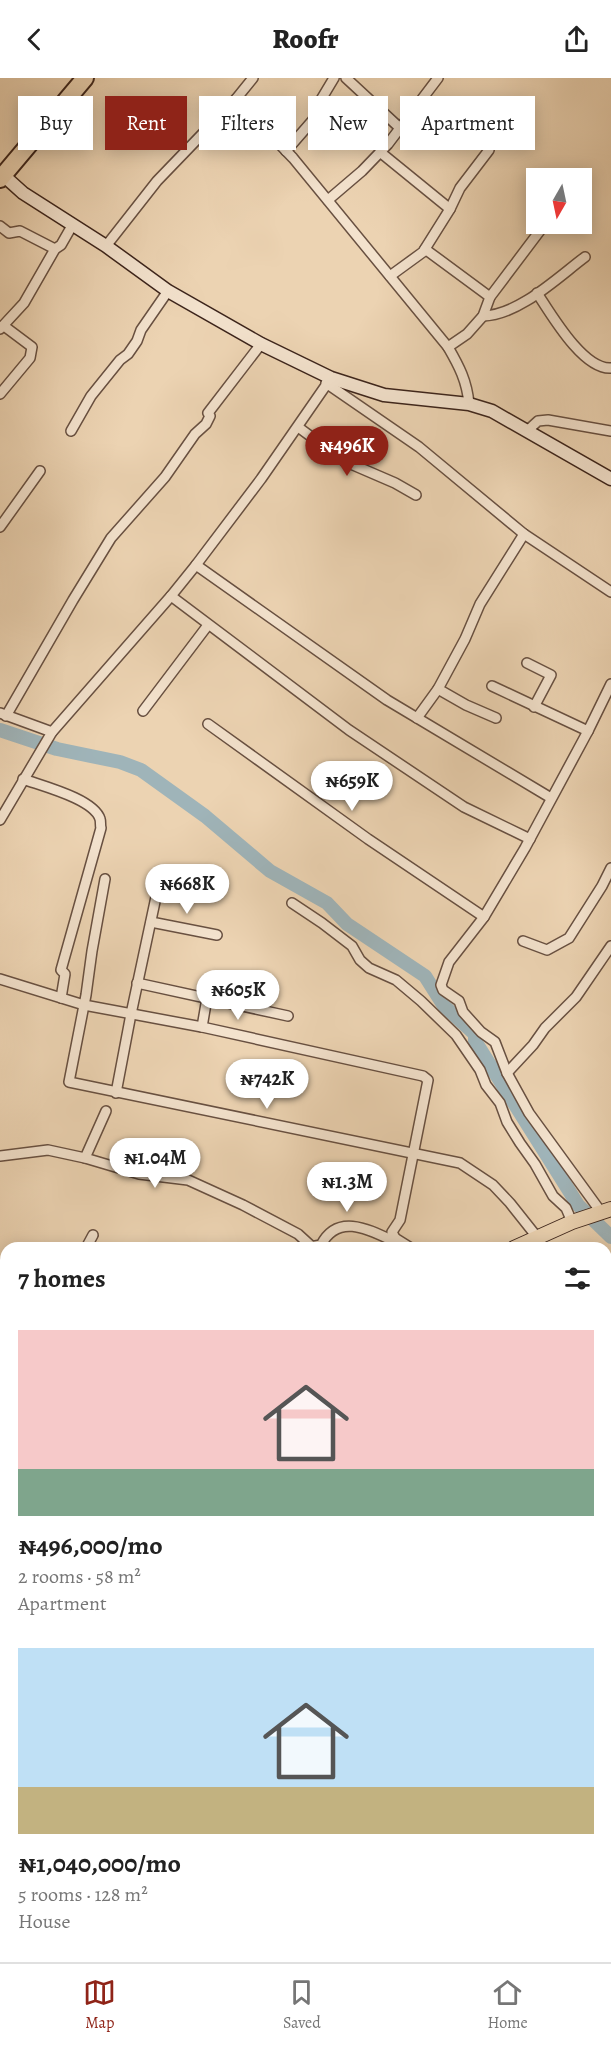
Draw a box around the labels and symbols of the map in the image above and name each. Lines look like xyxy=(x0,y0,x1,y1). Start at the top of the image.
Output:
north arrow xyxy=(526,168,592,234)
pin: ₦496K xyxy=(305,426,389,477)
pin: ₦659K xyxy=(310,761,394,812)
pin: ₦668K xyxy=(145,864,229,915)
pin: ₦605K xyxy=(196,970,280,1021)
pin: ₦742K xyxy=(225,1059,309,1110)
pin: ₦1.04M xyxy=(106,1138,204,1189)
pin: ₦1.3M xyxy=(305,1162,389,1213)

